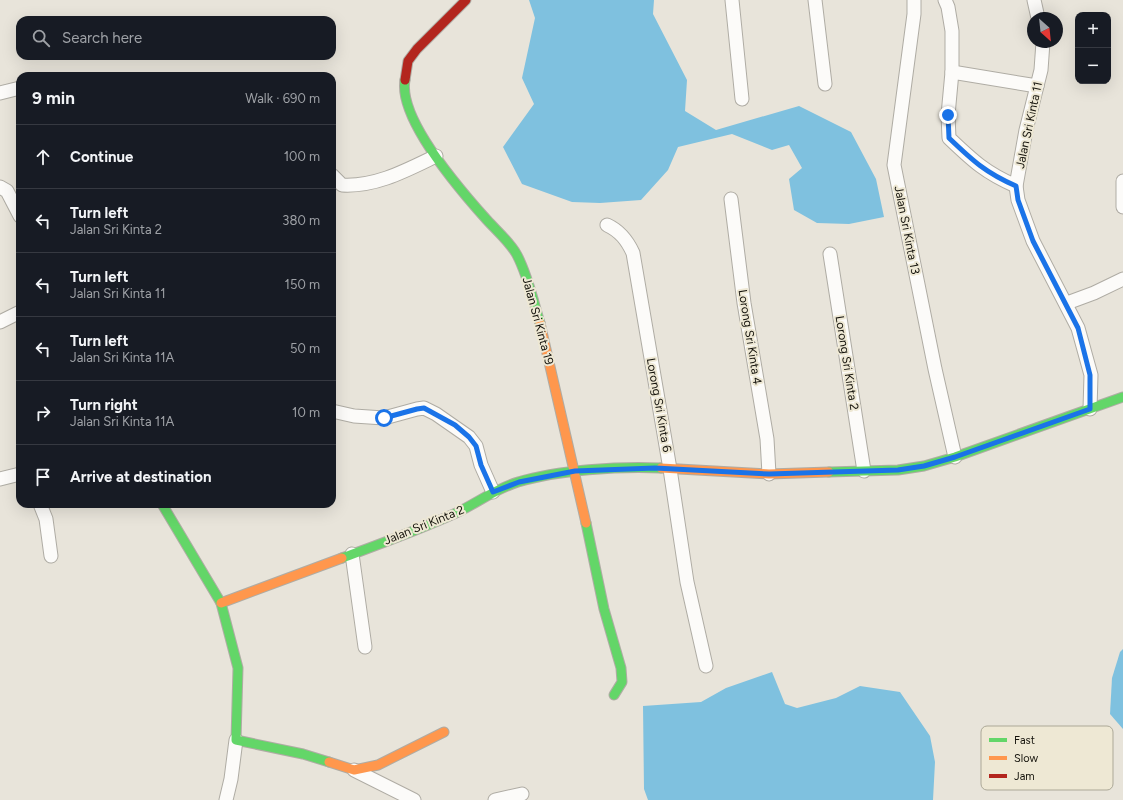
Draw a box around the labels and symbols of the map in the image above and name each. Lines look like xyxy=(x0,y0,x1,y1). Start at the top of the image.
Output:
north arrow xyxy=(1027,12,1063,48)
street label: Jalan Sri Kinta 11 xyxy=(1013,80,1045,170)
route end xyxy=(939,106,957,124)
street label: Jalan Sri Kinta 13 xyxy=(892,185,922,275)
street label: Jalan Sri Kinta 19 xyxy=(520,276,556,366)
street label: Lorong Sri Kinta 4 xyxy=(736,289,765,386)
street label: Lorong Sri Kinta 2 xyxy=(833,315,861,411)
street label: Lorong Sri Kinta 6 xyxy=(644,357,674,453)
route start xyxy=(375,409,393,427)
street label: Jalan Sri Kinta 2 xyxy=(382,503,466,547)
legend xyxy=(981,726,1113,790)
text: Fast xyxy=(1014,734,1035,747)
text: Slow xyxy=(1014,752,1038,765)
text: Jam xyxy=(1014,770,1035,783)

